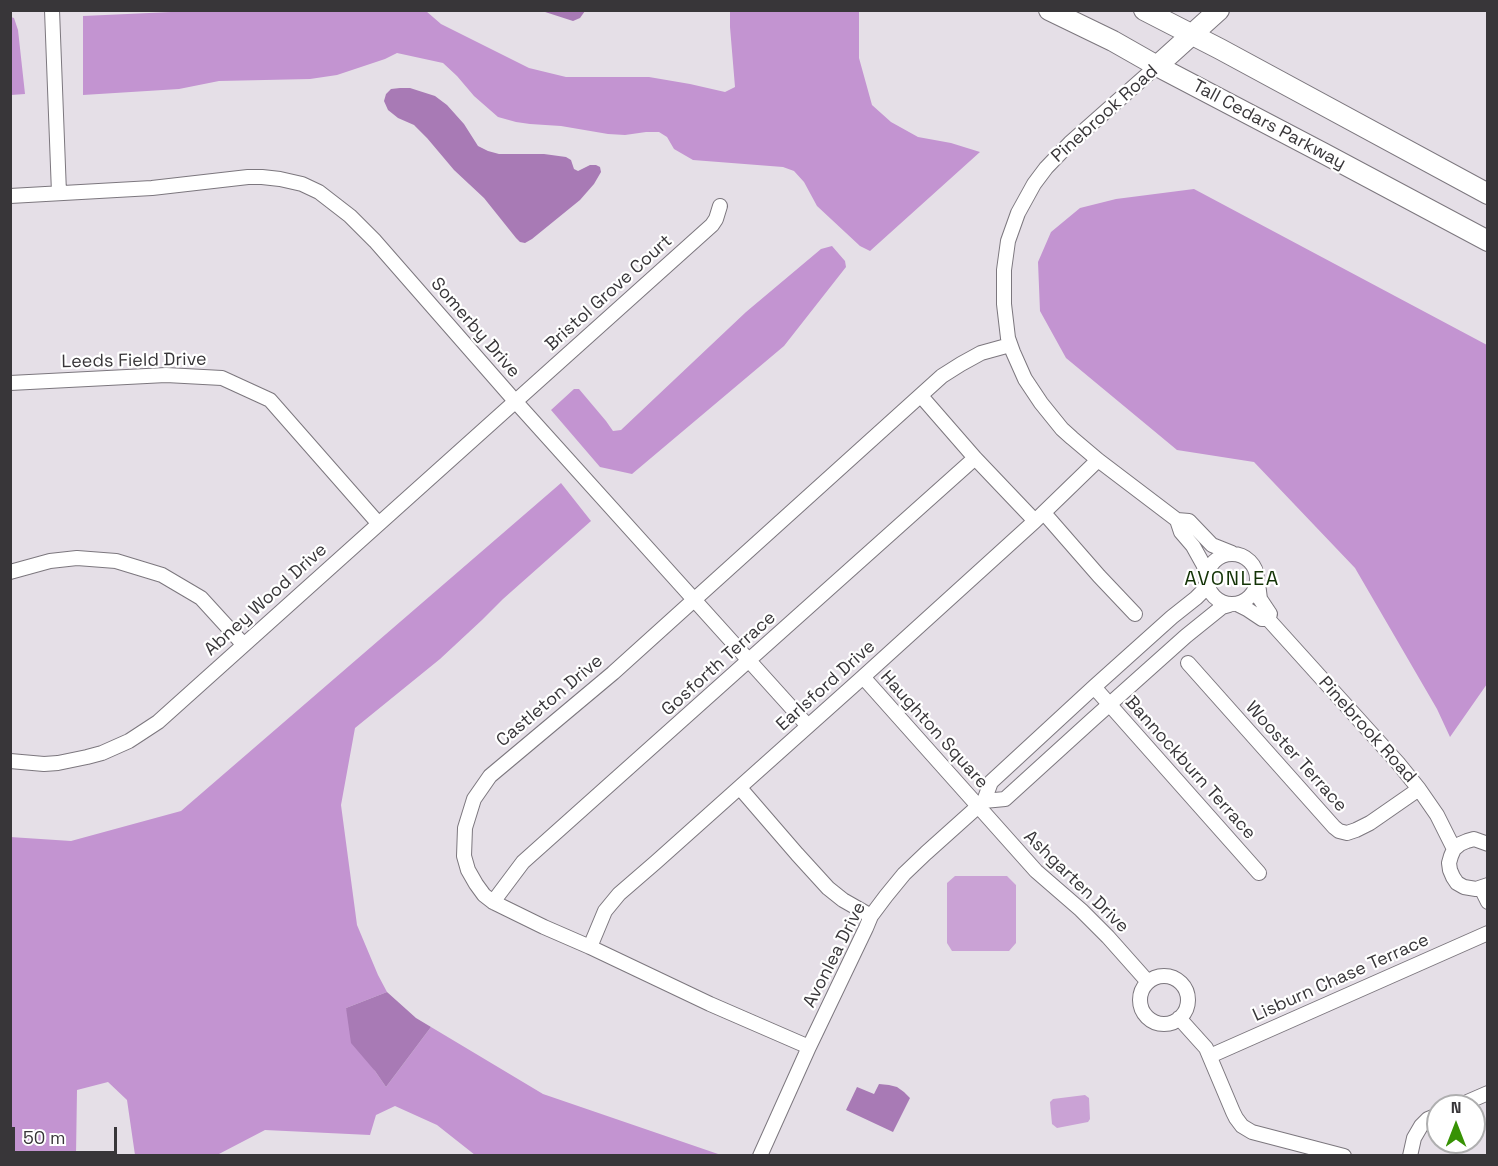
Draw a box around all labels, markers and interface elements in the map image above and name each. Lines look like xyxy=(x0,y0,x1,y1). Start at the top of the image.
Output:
street label: Pinebrook Road xyxy=(1047,61,1163,167)
street label: Tall Cedars Parkway xyxy=(1189,75,1349,175)
street label: Bristol Grove Court xyxy=(541,230,677,356)
street label: Somerby Drive xyxy=(426,274,524,382)
street label: Leeds Field Drive xyxy=(61,349,207,373)
street label: Abney Wood Drive xyxy=(200,539,332,661)
district label: AVONLEA xyxy=(1184,568,1280,592)
street label: Gosforth Terrace xyxy=(658,607,780,721)
street label: Earlsford Drive xyxy=(772,636,880,736)
street label: Castleton Drive xyxy=(493,650,607,752)
street label: Haughton Square xyxy=(875,667,993,793)
street label: Pinebrook Road xyxy=(1314,672,1420,788)
street label: Bannockburn Terrace xyxy=(1120,692,1260,844)
street label: Wooster Terrace xyxy=(1241,697,1351,817)
street label: Ashgarten Drive xyxy=(1019,826,1133,938)
street label: Avonlea Drive xyxy=(799,899,871,1011)
street label: Lisburn Chase Terrace xyxy=(1250,929,1432,1027)
north arrow xyxy=(1426,1094,1486,1154)
text: N xyxy=(1451,1097,1461,1118)
scale bar xyxy=(15,1115,120,1153)
text: 50 m xyxy=(23,1126,65,1149)

